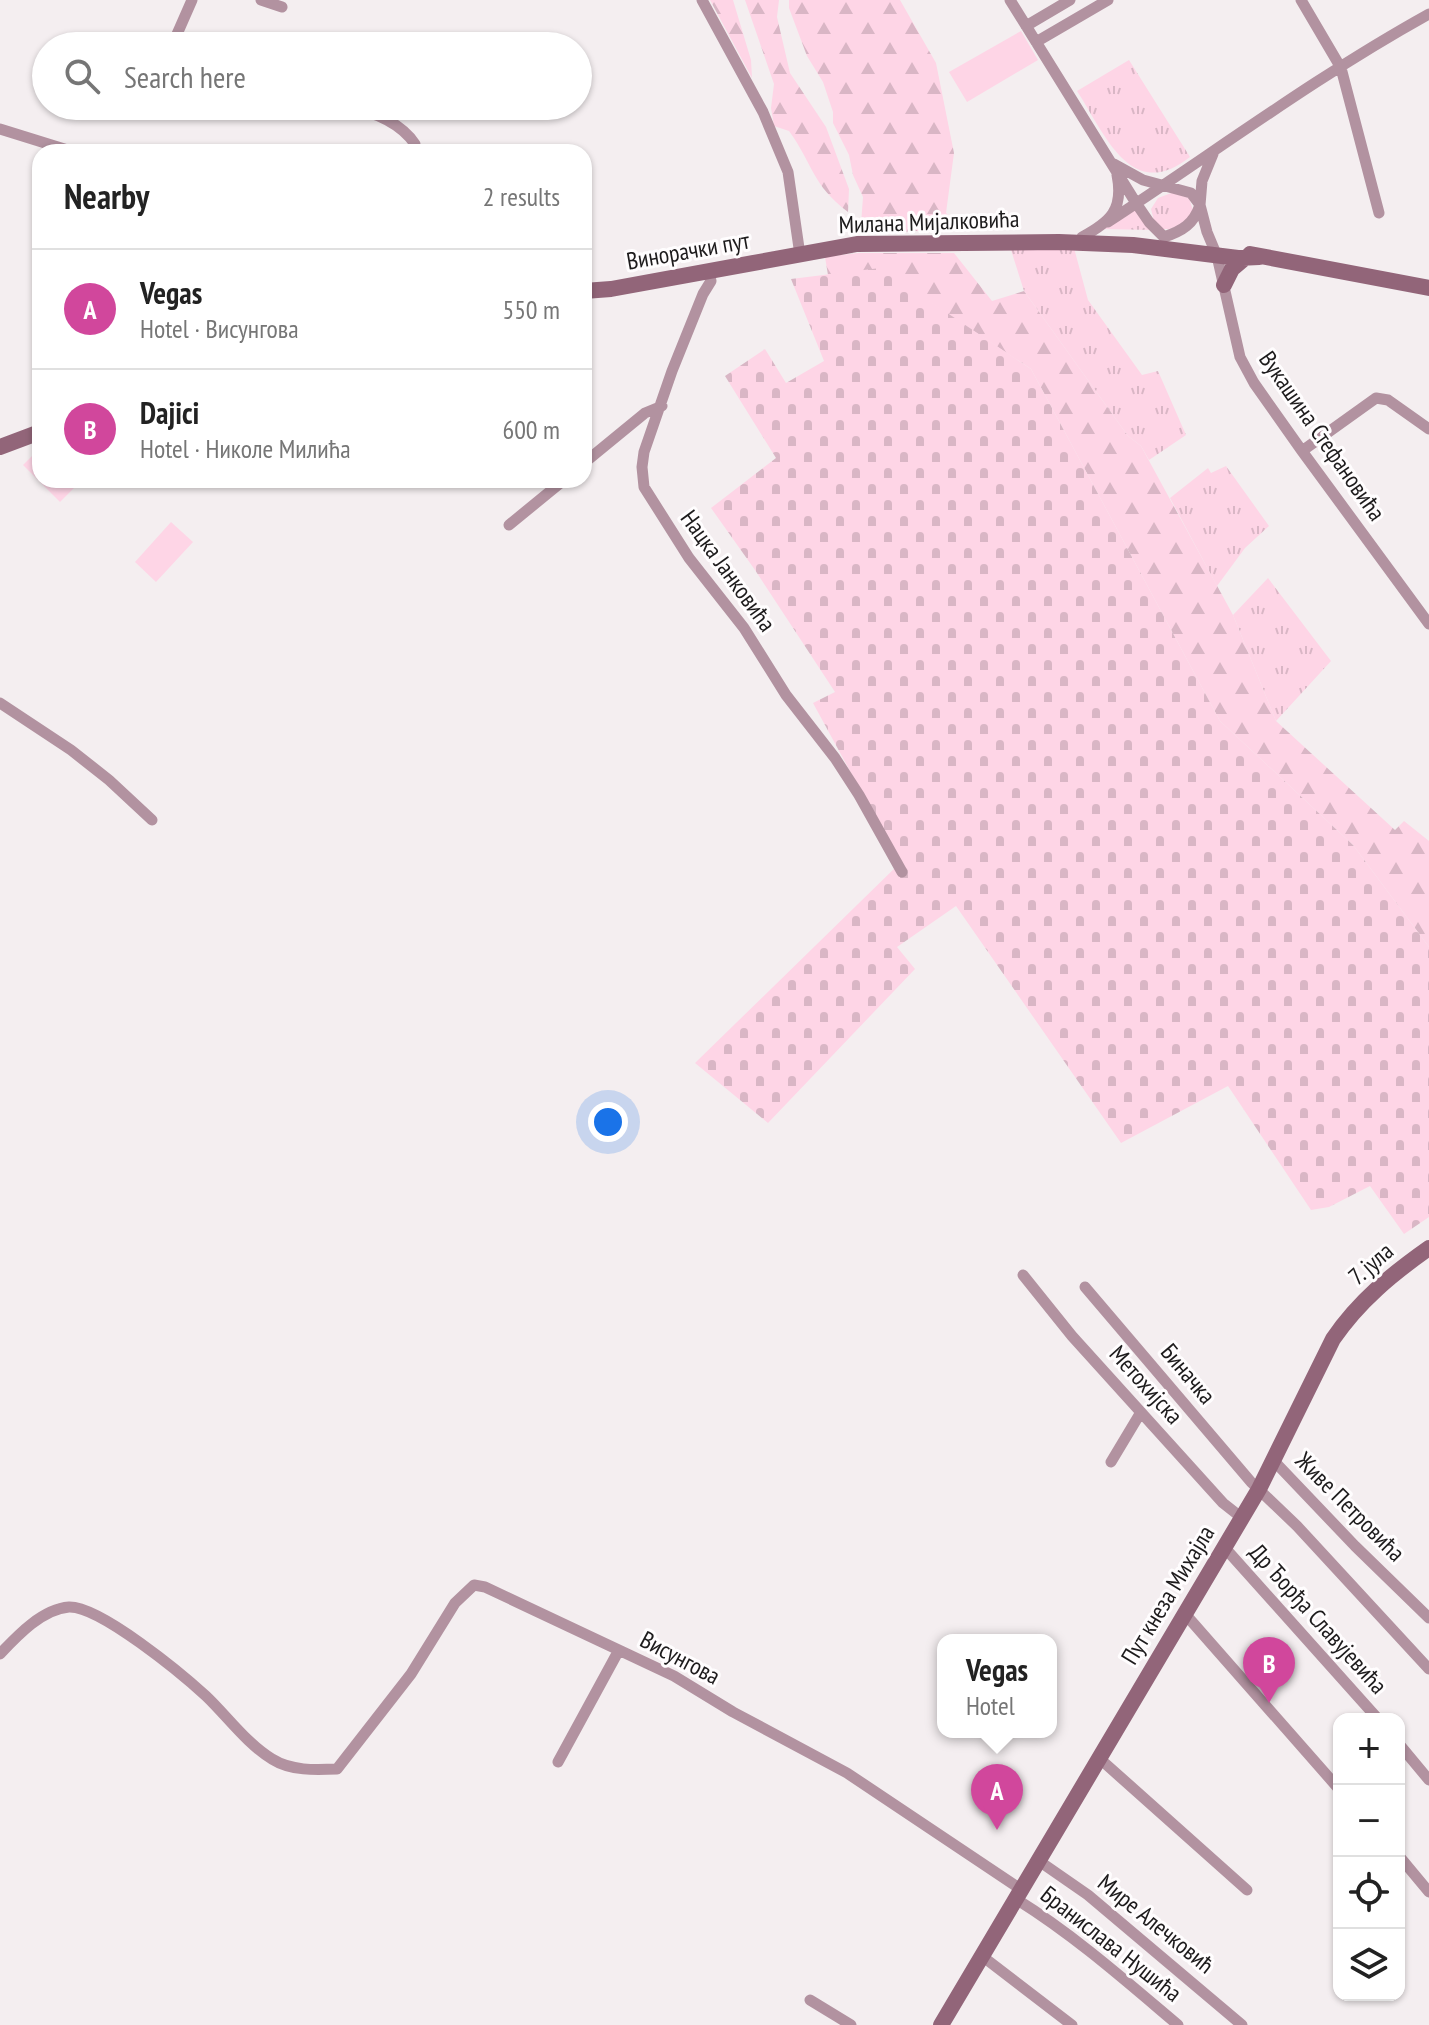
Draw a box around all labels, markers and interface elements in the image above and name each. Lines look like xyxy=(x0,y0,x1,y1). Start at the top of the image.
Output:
search box xyxy=(32,32,592,120)
icon: search xyxy=(60,54,104,98)
text: Search here xyxy=(124,57,246,96)
text: Nearby xyxy=(64,174,149,218)
text: 2 results xyxy=(483,180,560,213)
street label: Милана Мијалковића xyxy=(838,203,1020,240)
street label: Винорачки пут xyxy=(624,224,752,277)
text: Vegas xyxy=(140,273,202,312)
text: A xyxy=(83,293,97,326)
text: 550 m xyxy=(502,293,560,326)
text: Hotel · Висунгова xyxy=(140,312,299,345)
street label: Вукашина Стефановића xyxy=(1252,345,1392,527)
text: Dajici xyxy=(140,393,199,432)
text: B xyxy=(84,413,96,446)
text: 600 m xyxy=(502,413,560,446)
text: Hotel · Николе Милића xyxy=(140,432,351,465)
street label: Нацка Јанковића xyxy=(674,504,783,638)
your location xyxy=(588,1102,628,1142)
street label: 7. јула xyxy=(1342,1236,1400,1292)
street label: Биначка xyxy=(1154,1337,1223,1410)
street label: Метохијска xyxy=(1103,1339,1190,1431)
street label: Живе Петровића xyxy=(1288,1445,1412,1568)
street label: Пут кнеза Михајла xyxy=(1114,1520,1221,1670)
street label: Др Ђорђа Славујевића xyxy=(1243,1537,1394,1700)
street label: Висунгова xyxy=(635,1624,725,1691)
popup xyxy=(937,1634,1057,1738)
pin: B xyxy=(1243,1637,1295,1703)
text: Vegas xyxy=(966,1650,1028,1689)
text: Hotel xyxy=(966,1689,1015,1722)
map controls xyxy=(1333,1713,1405,2001)
button: + xyxy=(1333,1713,1405,1785)
pin: A xyxy=(971,1764,1023,1830)
button: − xyxy=(1333,1785,1405,1857)
button: locate xyxy=(1333,1857,1405,1929)
street label: Мире Алечковић xyxy=(1092,1867,1221,1980)
street label: Бранислава Нушића xyxy=(1035,1879,1188,2008)
button: layers xyxy=(1333,1929,1405,2001)

